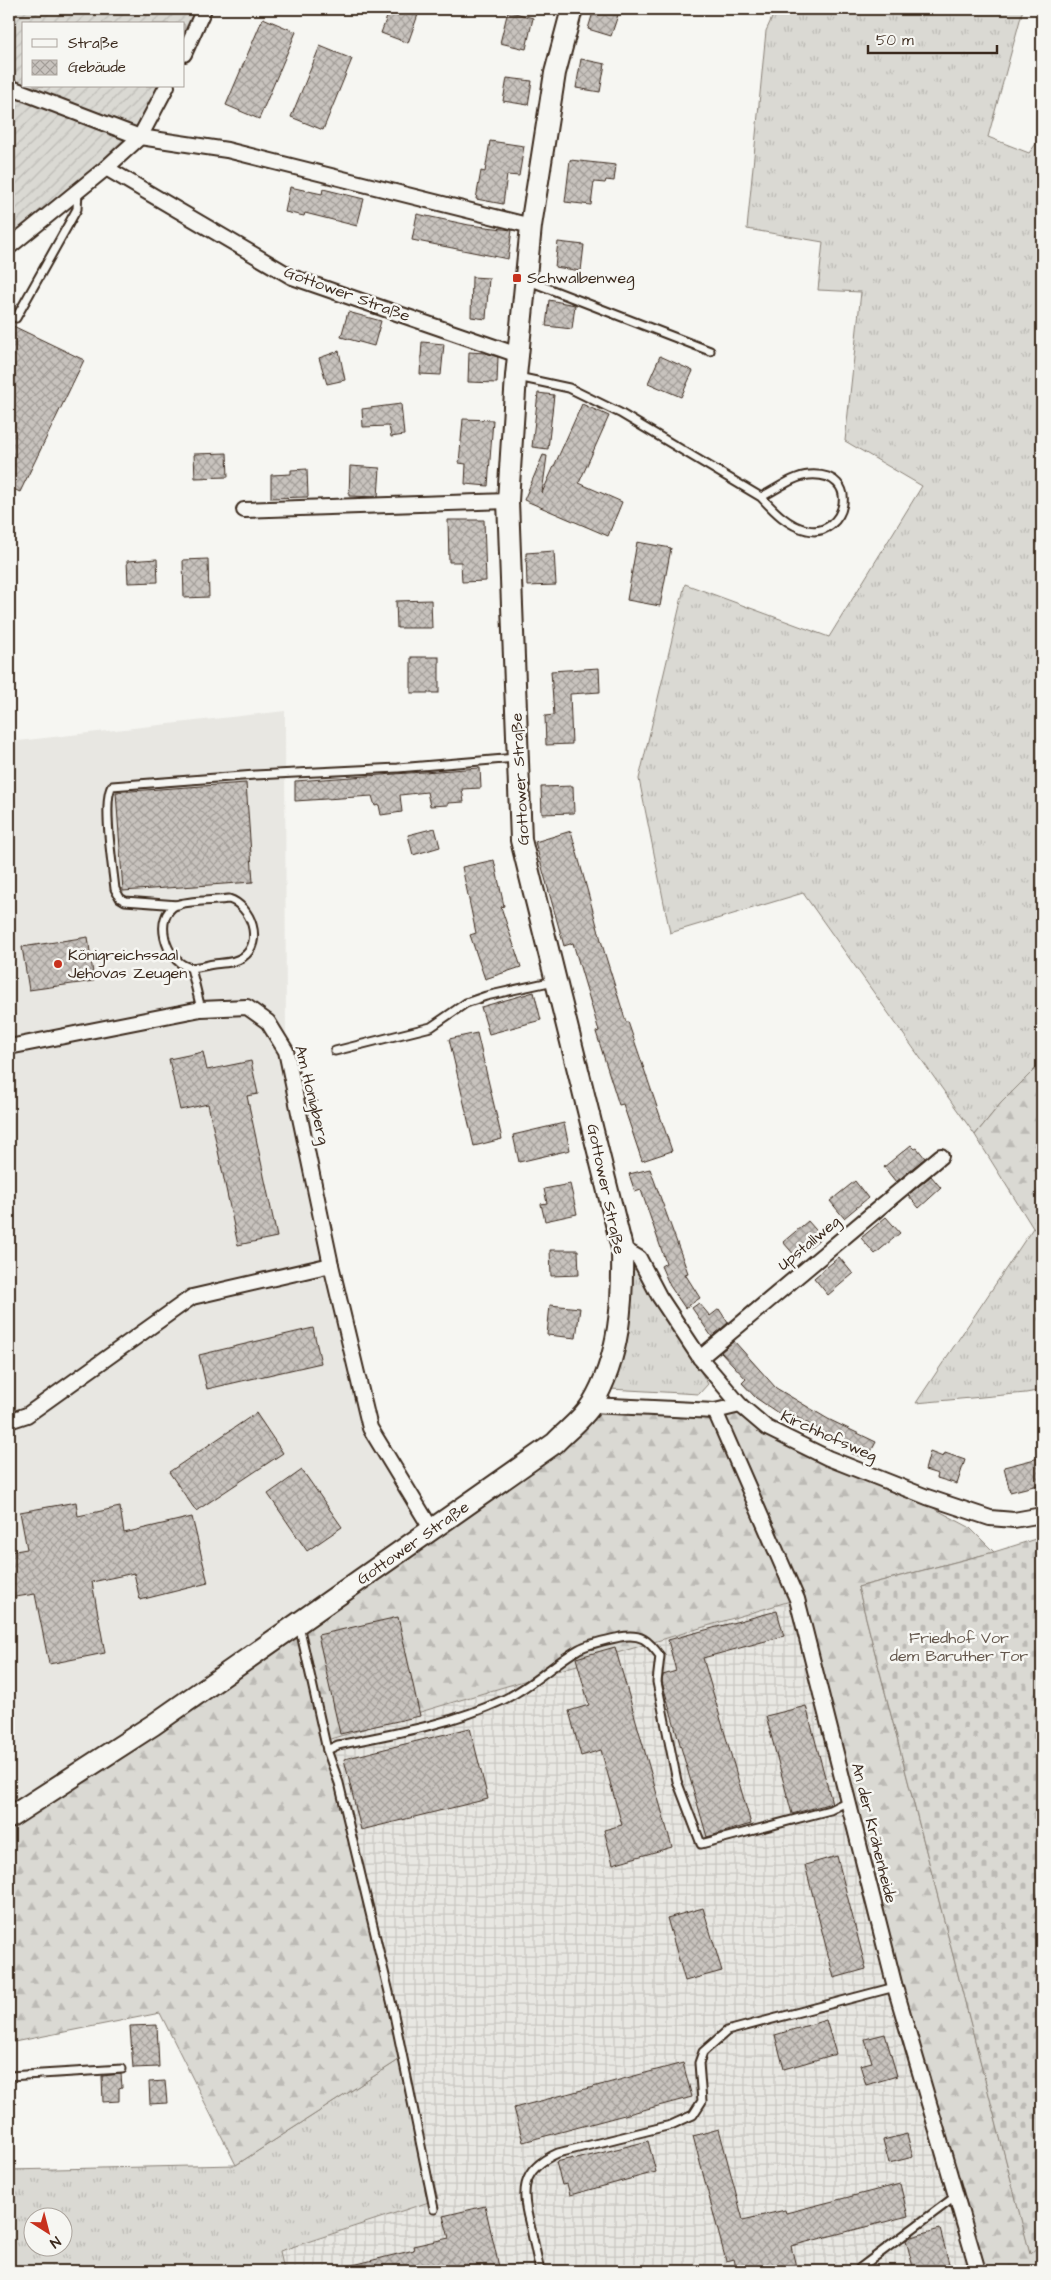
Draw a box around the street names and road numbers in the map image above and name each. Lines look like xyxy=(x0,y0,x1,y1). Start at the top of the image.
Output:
street label: Gottower Straße xyxy=(281,261,413,327)
street label: Gottower Straße xyxy=(506,712,534,846)
street label: Am Honigberg xyxy=(288,1043,335,1147)
street label: Gottower Straße xyxy=(581,1122,631,1256)
street label: Upstallweg xyxy=(773,1210,846,1276)
street label: Kirchhofsweg xyxy=(777,1405,881,1468)
street label: Gottower Straße xyxy=(352,1496,474,1590)
street label: An der Krähenheide xyxy=(846,1761,902,1906)

